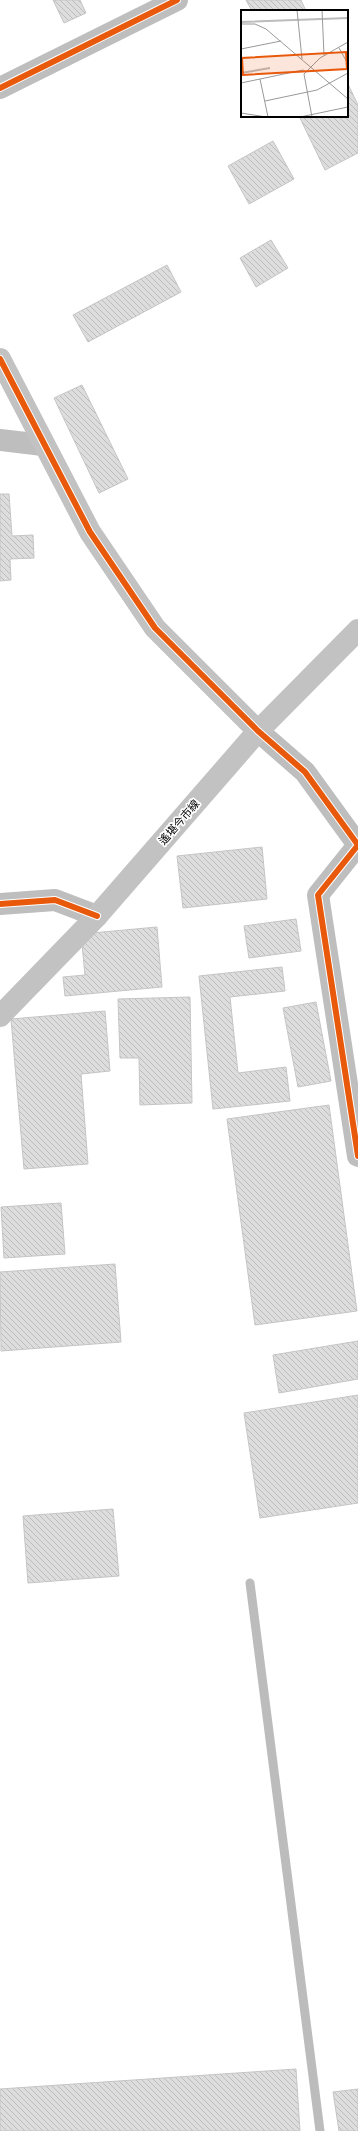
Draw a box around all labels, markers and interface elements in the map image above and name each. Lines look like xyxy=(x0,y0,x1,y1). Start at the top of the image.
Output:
inset map xyxy=(241,10,348,117)
street label: 遙堪今市線 xyxy=(155,796,203,848)

